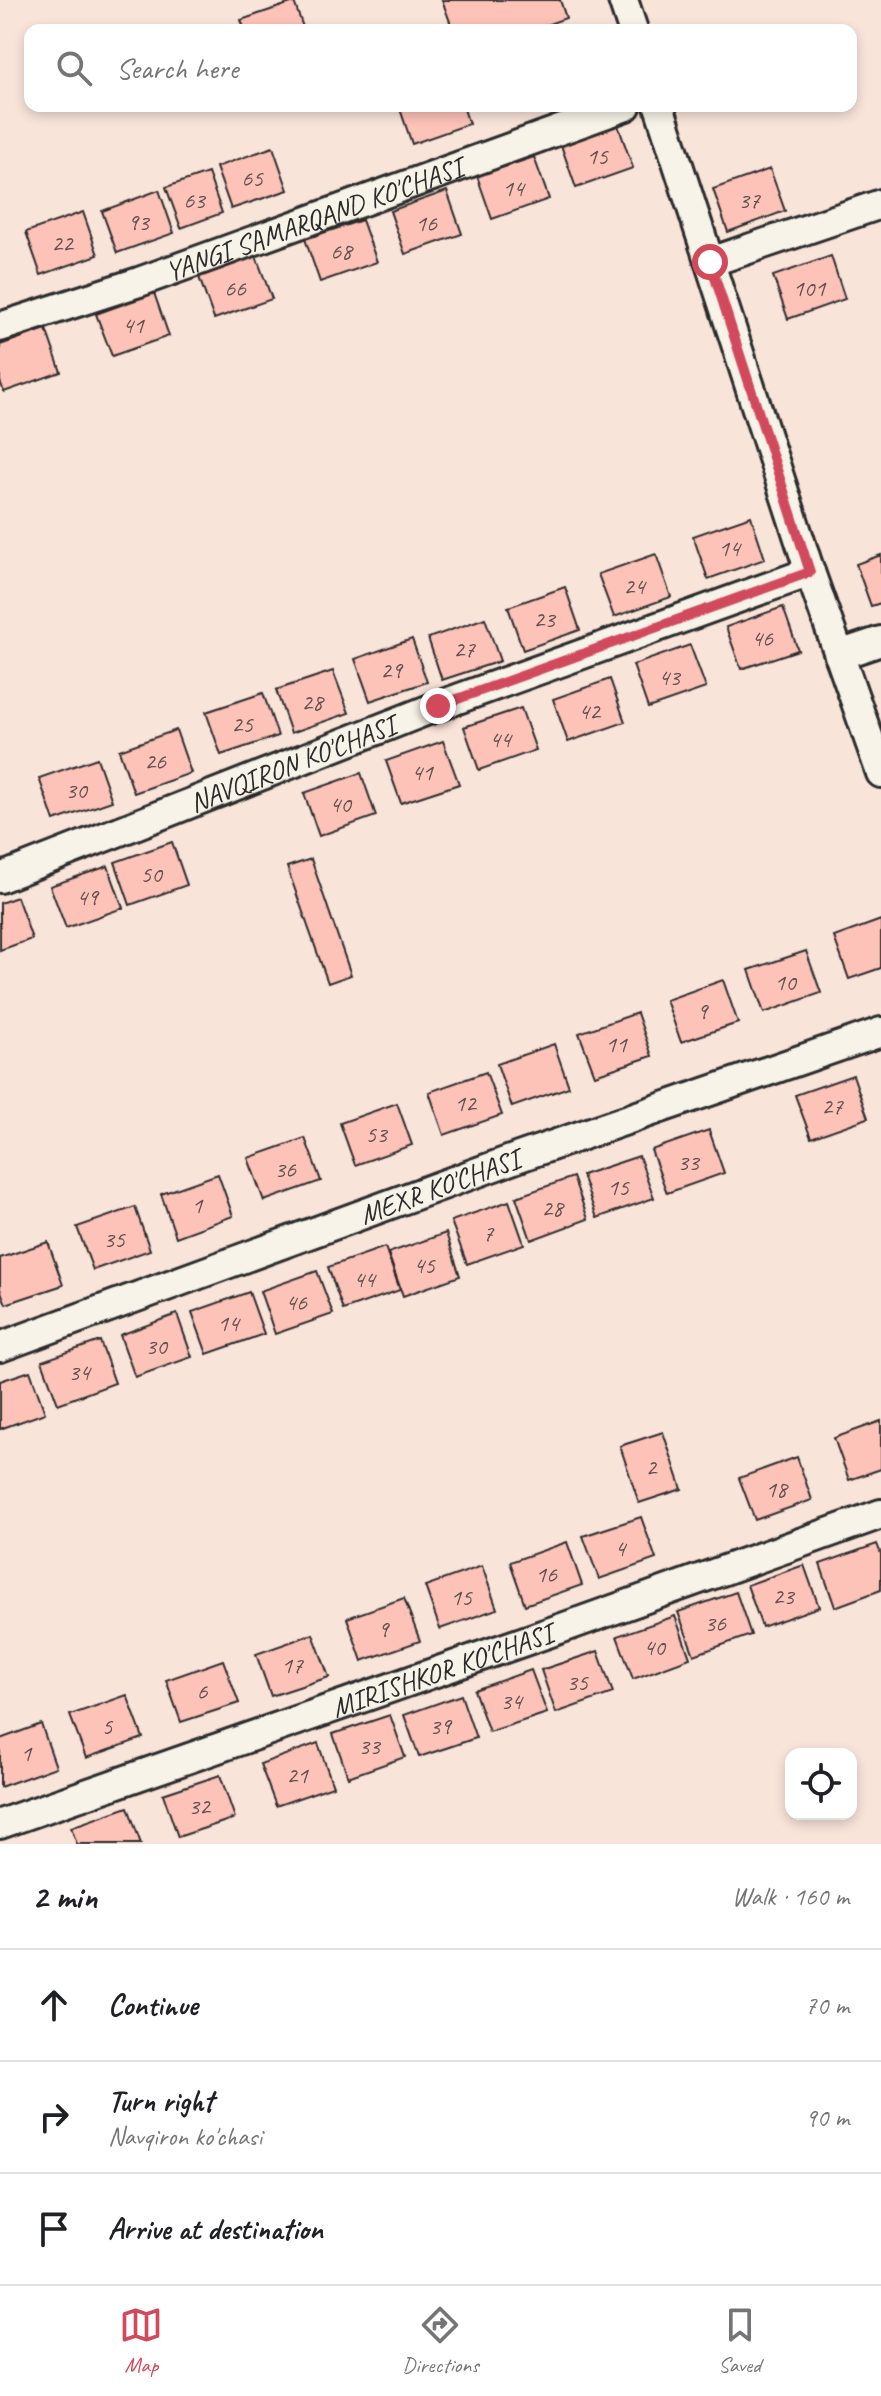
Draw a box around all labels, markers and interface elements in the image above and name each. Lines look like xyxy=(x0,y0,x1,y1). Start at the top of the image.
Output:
search box xyxy=(24,24,857,112)
icon: search xyxy=(52,46,96,90)
text: Search here xyxy=(116,49,238,87)
house number: 15 xyxy=(586,141,609,171)
street label: YANGI SAMARQAND KO'CHASI xyxy=(161,148,473,289)
house number: 65 xyxy=(241,163,264,193)
house number: 14 xyxy=(502,173,526,203)
house number: 63 xyxy=(183,185,207,215)
house number: 37 xyxy=(738,185,761,215)
house number: 93 xyxy=(127,207,151,237)
house number: 16 xyxy=(415,208,438,238)
house number: 22 xyxy=(51,228,75,258)
house number: 68 xyxy=(330,236,354,266)
route start xyxy=(692,244,728,280)
house number: 66 xyxy=(224,273,247,303)
house number: 101 xyxy=(793,273,826,303)
house number: 41 xyxy=(122,310,145,340)
house number: 14 xyxy=(718,533,742,563)
house number: 24 xyxy=(623,571,647,601)
house number: 23 xyxy=(533,604,557,634)
house number: 46 xyxy=(751,623,774,653)
house number: 27 xyxy=(453,634,476,664)
house number: 29 xyxy=(380,655,404,685)
house number: 43 xyxy=(658,662,682,692)
house number: 28 xyxy=(301,687,325,717)
route end xyxy=(420,688,456,724)
house number: 42 xyxy=(578,696,602,726)
street label: NAVQIRON KO'CHASI xyxy=(184,705,406,820)
house number: 25 xyxy=(231,709,254,739)
house number: 44 xyxy=(489,724,513,754)
house number: 26 xyxy=(144,746,167,776)
house number: 41 xyxy=(411,757,434,787)
house number: 30 xyxy=(65,775,89,805)
house number: 40 xyxy=(329,789,353,819)
house number: 50 xyxy=(140,859,164,889)
house number: 49 xyxy=(76,882,100,912)
house number: 10 xyxy=(774,967,798,997)
house number: 9 xyxy=(697,996,710,1026)
house number: 11 xyxy=(605,1029,628,1059)
house number: 12 xyxy=(454,1088,478,1118)
house number: 27 xyxy=(821,1091,844,1121)
house number: 53 xyxy=(365,1119,389,1149)
street label: MEXR KO'CHASI xyxy=(355,1139,530,1232)
house number: 33 xyxy=(677,1147,701,1177)
house number: 36 xyxy=(274,1154,297,1184)
house number: 15 xyxy=(607,1172,630,1202)
house number: 1 xyxy=(192,1190,204,1220)
house number: 28 xyxy=(541,1193,565,1223)
house number: 7 xyxy=(483,1218,495,1248)
house number: 35 xyxy=(103,1224,126,1254)
house number: 45 xyxy=(413,1250,436,1280)
house number: 44 xyxy=(353,1264,377,1294)
house number: 46 xyxy=(285,1287,308,1317)
house number: 14 xyxy=(217,1308,241,1338)
house number: 30 xyxy=(145,1331,169,1361)
house number: 34 xyxy=(68,1357,92,1387)
house number: 2 xyxy=(646,1452,659,1482)
house number: 18 xyxy=(765,1474,789,1504)
house number: 4 xyxy=(615,1533,628,1563)
house number: 16 xyxy=(535,1559,558,1589)
house number: 23 xyxy=(772,1581,796,1611)
house number: 15 xyxy=(450,1582,473,1612)
house number: 36 xyxy=(704,1608,727,1638)
street label: MIRISHKOR KO'CHASI xyxy=(327,1614,563,1725)
house number: 9 xyxy=(378,1614,391,1644)
house number: 40 xyxy=(643,1632,667,1662)
house number: 17 xyxy=(281,1650,304,1680)
house number: 35 xyxy=(566,1667,589,1697)
house number: 6 xyxy=(197,1676,209,1706)
house number: 34 xyxy=(500,1686,524,1716)
house number: 5 xyxy=(102,1711,114,1741)
house number: 39 xyxy=(429,1711,453,1741)
house number: 33 xyxy=(358,1731,382,1761)
house number: 1 xyxy=(21,1738,33,1768)
map controls xyxy=(785,1748,857,1820)
button: locate xyxy=(785,1748,857,1820)
house number: 21 xyxy=(286,1760,309,1790)
house number: 32 xyxy=(188,1791,212,1821)
text: 2 min xyxy=(32,1875,97,1918)
text: Walk · 160 m xyxy=(732,1880,849,1913)
icon: ahead xyxy=(32,1983,76,2027)
text: Continue xyxy=(108,1986,198,2024)
text: 70 m xyxy=(805,1989,849,2022)
text: Turn right xyxy=(108,2082,213,2120)
icon: right xyxy=(32,2095,76,2139)
text: 90 m xyxy=(805,2101,849,2134)
text: Navqiron ko'chasi xyxy=(108,2120,262,2153)
icon: arrive xyxy=(32,2207,76,2251)
text: Arrive at destination xyxy=(108,2210,323,2248)
tab: Map xyxy=(119,2303,163,2379)
tab: Directions xyxy=(402,2303,479,2379)
tab: Saved xyxy=(718,2303,762,2379)

